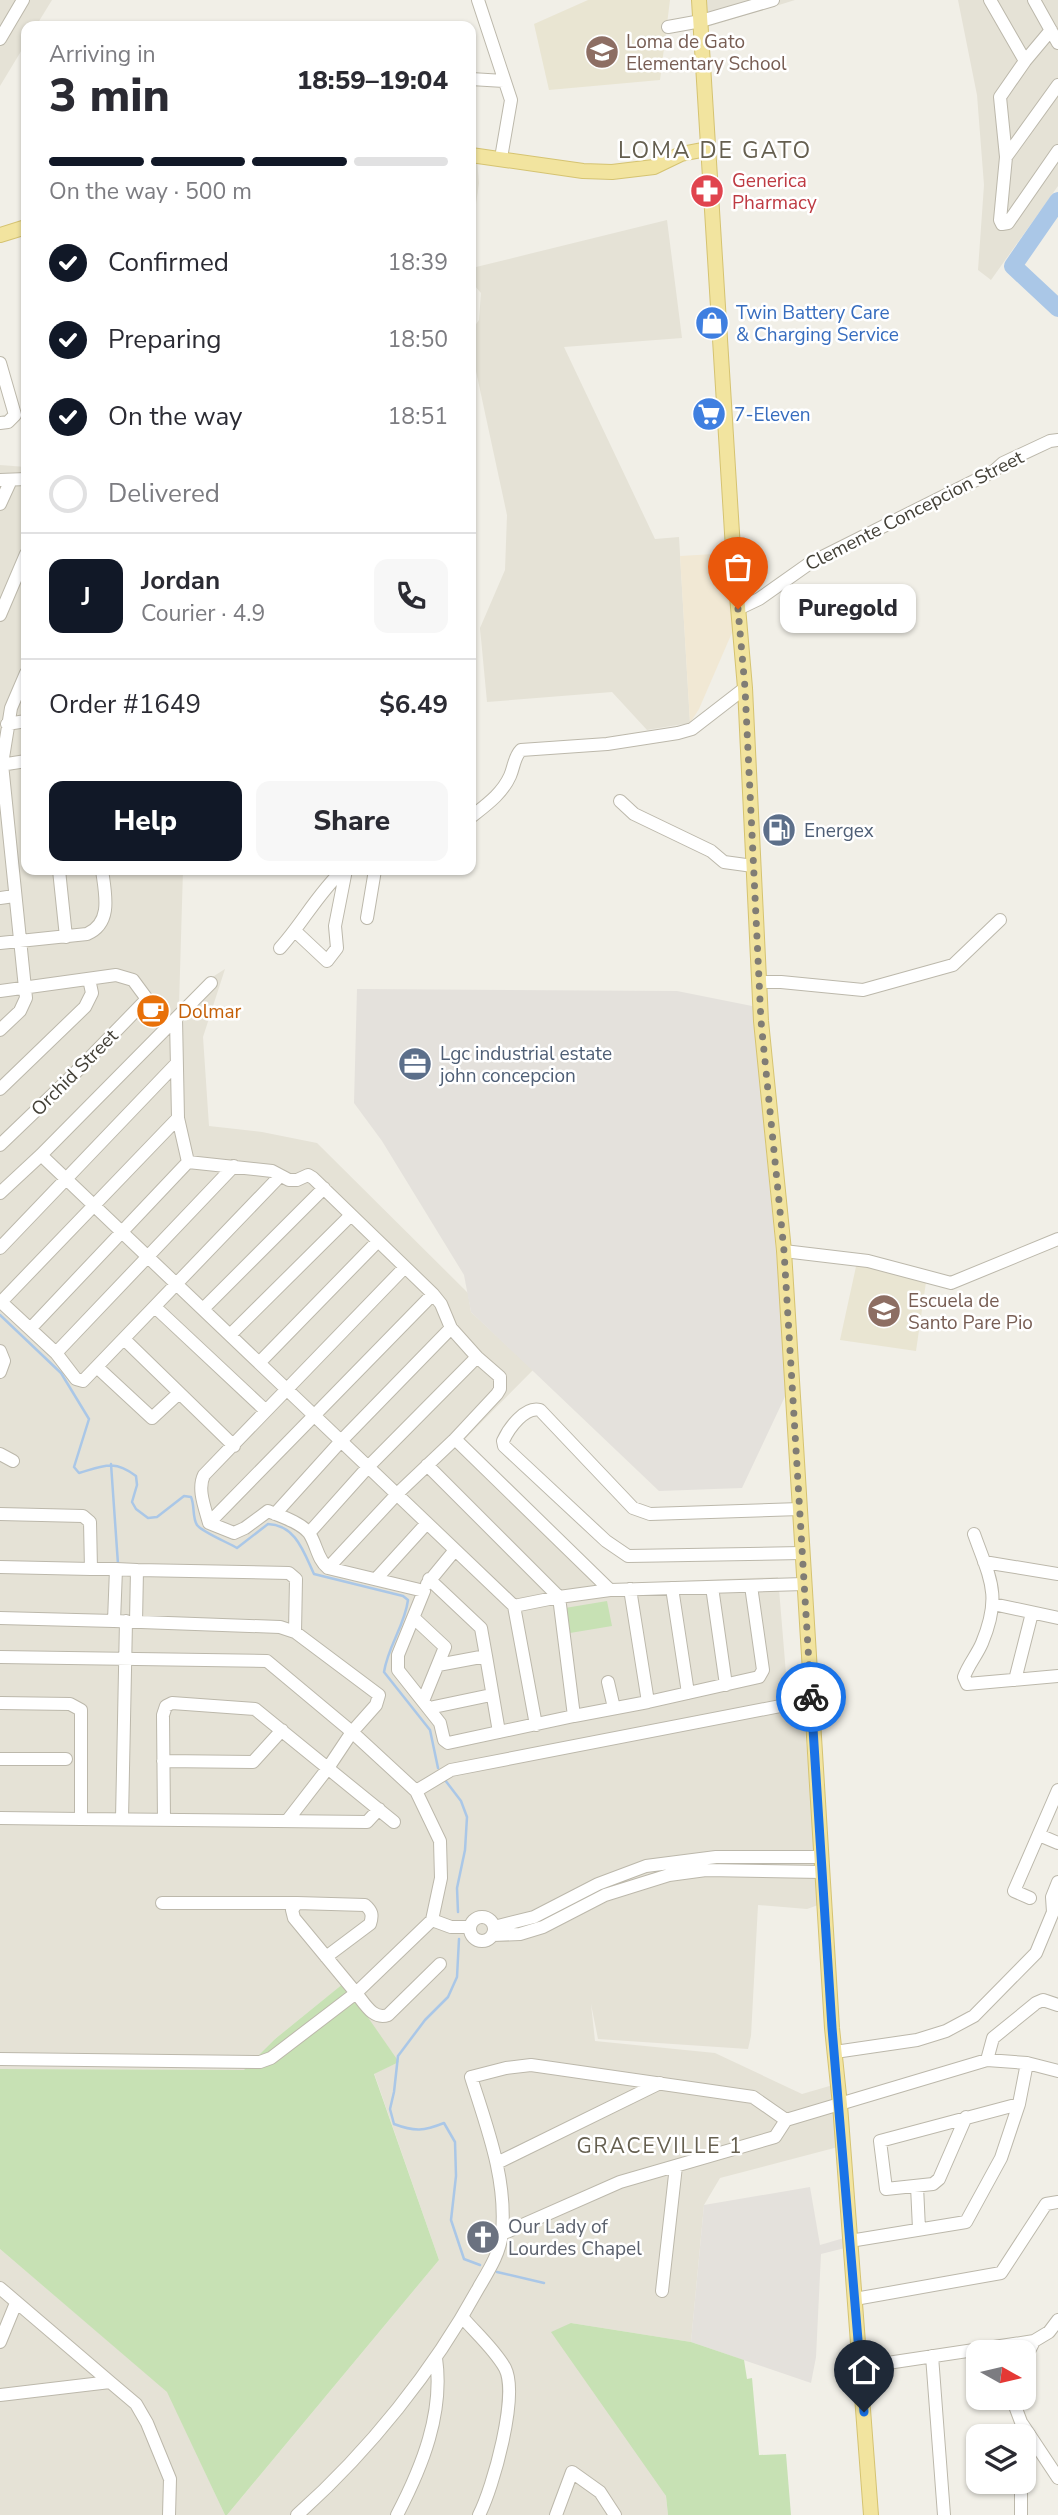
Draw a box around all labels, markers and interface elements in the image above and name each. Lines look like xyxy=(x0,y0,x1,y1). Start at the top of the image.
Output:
place label: Loma de Gato Elementary School xyxy=(626,29,787,77)
school or university icon: Loma de Gato Elementary School xyxy=(583,33,621,71)
text: Arriving in xyxy=(49,39,156,70)
text: 18:59–19:04 xyxy=(297,63,448,98)
text: 3 min xyxy=(49,64,170,127)
district label: LOMA DE GATO xyxy=(618,135,812,166)
place label: Generica Pharmacy xyxy=(732,168,817,216)
pharmacy icon: Generica Pharmacy xyxy=(688,172,726,210)
text: On the way · 500 m xyxy=(49,176,252,207)
icon: check xyxy=(49,244,87,282)
text: Confirmed xyxy=(108,245,229,280)
text: 18:39 xyxy=(388,247,448,278)
place label: Twin Battery Care & Charging Service xyxy=(736,300,899,348)
shop icon: Twin Battery Care & Charging Service xyxy=(693,304,731,342)
icon: check xyxy=(49,321,87,359)
text: Preparing xyxy=(108,322,221,357)
text: 18:50 xyxy=(388,324,448,355)
supermarket icon: 7-Eleven xyxy=(690,395,728,433)
icon: check xyxy=(49,398,87,436)
text: On the way xyxy=(108,399,242,434)
text: 18:51 xyxy=(388,401,448,432)
place label: 7-Eleven xyxy=(734,402,811,428)
street label: Clemente Concepcion Street xyxy=(801,444,1028,577)
text: Delivered xyxy=(108,476,220,511)
pin xyxy=(708,537,768,609)
icon: bag xyxy=(719,548,757,586)
button: phone xyxy=(374,559,448,633)
text: Jordan xyxy=(141,563,220,598)
text: J xyxy=(81,579,91,614)
callout: Puregold xyxy=(780,584,917,634)
text: Puregold xyxy=(798,593,898,624)
text: Courier · 4.9 xyxy=(141,598,265,629)
text: Order #1649 xyxy=(49,687,201,722)
text: $6.49 xyxy=(379,687,448,722)
button: Help xyxy=(49,781,242,861)
button: Share xyxy=(256,781,448,861)
fuel station icon: Energex xyxy=(760,811,798,849)
place label: Energex xyxy=(804,818,874,844)
cafe icon: Dolmar xyxy=(134,992,172,1030)
place label: Dolmar xyxy=(178,999,242,1025)
street label: Orchid Street xyxy=(26,1023,124,1122)
place label: Lgc industrial estate john concepcion xyxy=(438,1041,612,1089)
office icon: Lgc industrial estate john concepcion xyxy=(396,1045,434,1083)
place label: Escuela de Santo Pare Pio xyxy=(908,1288,1033,1336)
school or university icon: Escuela de Santo Pare Pio xyxy=(865,1292,903,1330)
courier xyxy=(776,1662,846,1732)
icon: bike xyxy=(792,1678,830,1716)
district label: GRACEVILLE 1 xyxy=(576,2132,744,2160)
place label: Our Lady of Lourdes Chapel xyxy=(508,2214,642,2262)
church icon: Our Lady of Lourdes Chapel xyxy=(464,2218,502,2256)
pin xyxy=(834,2340,894,2412)
north arrow xyxy=(966,2340,1036,2410)
map controls xyxy=(966,2340,1036,2494)
icon: home xyxy=(845,2351,883,2389)
button: layers xyxy=(966,2424,1036,2494)

